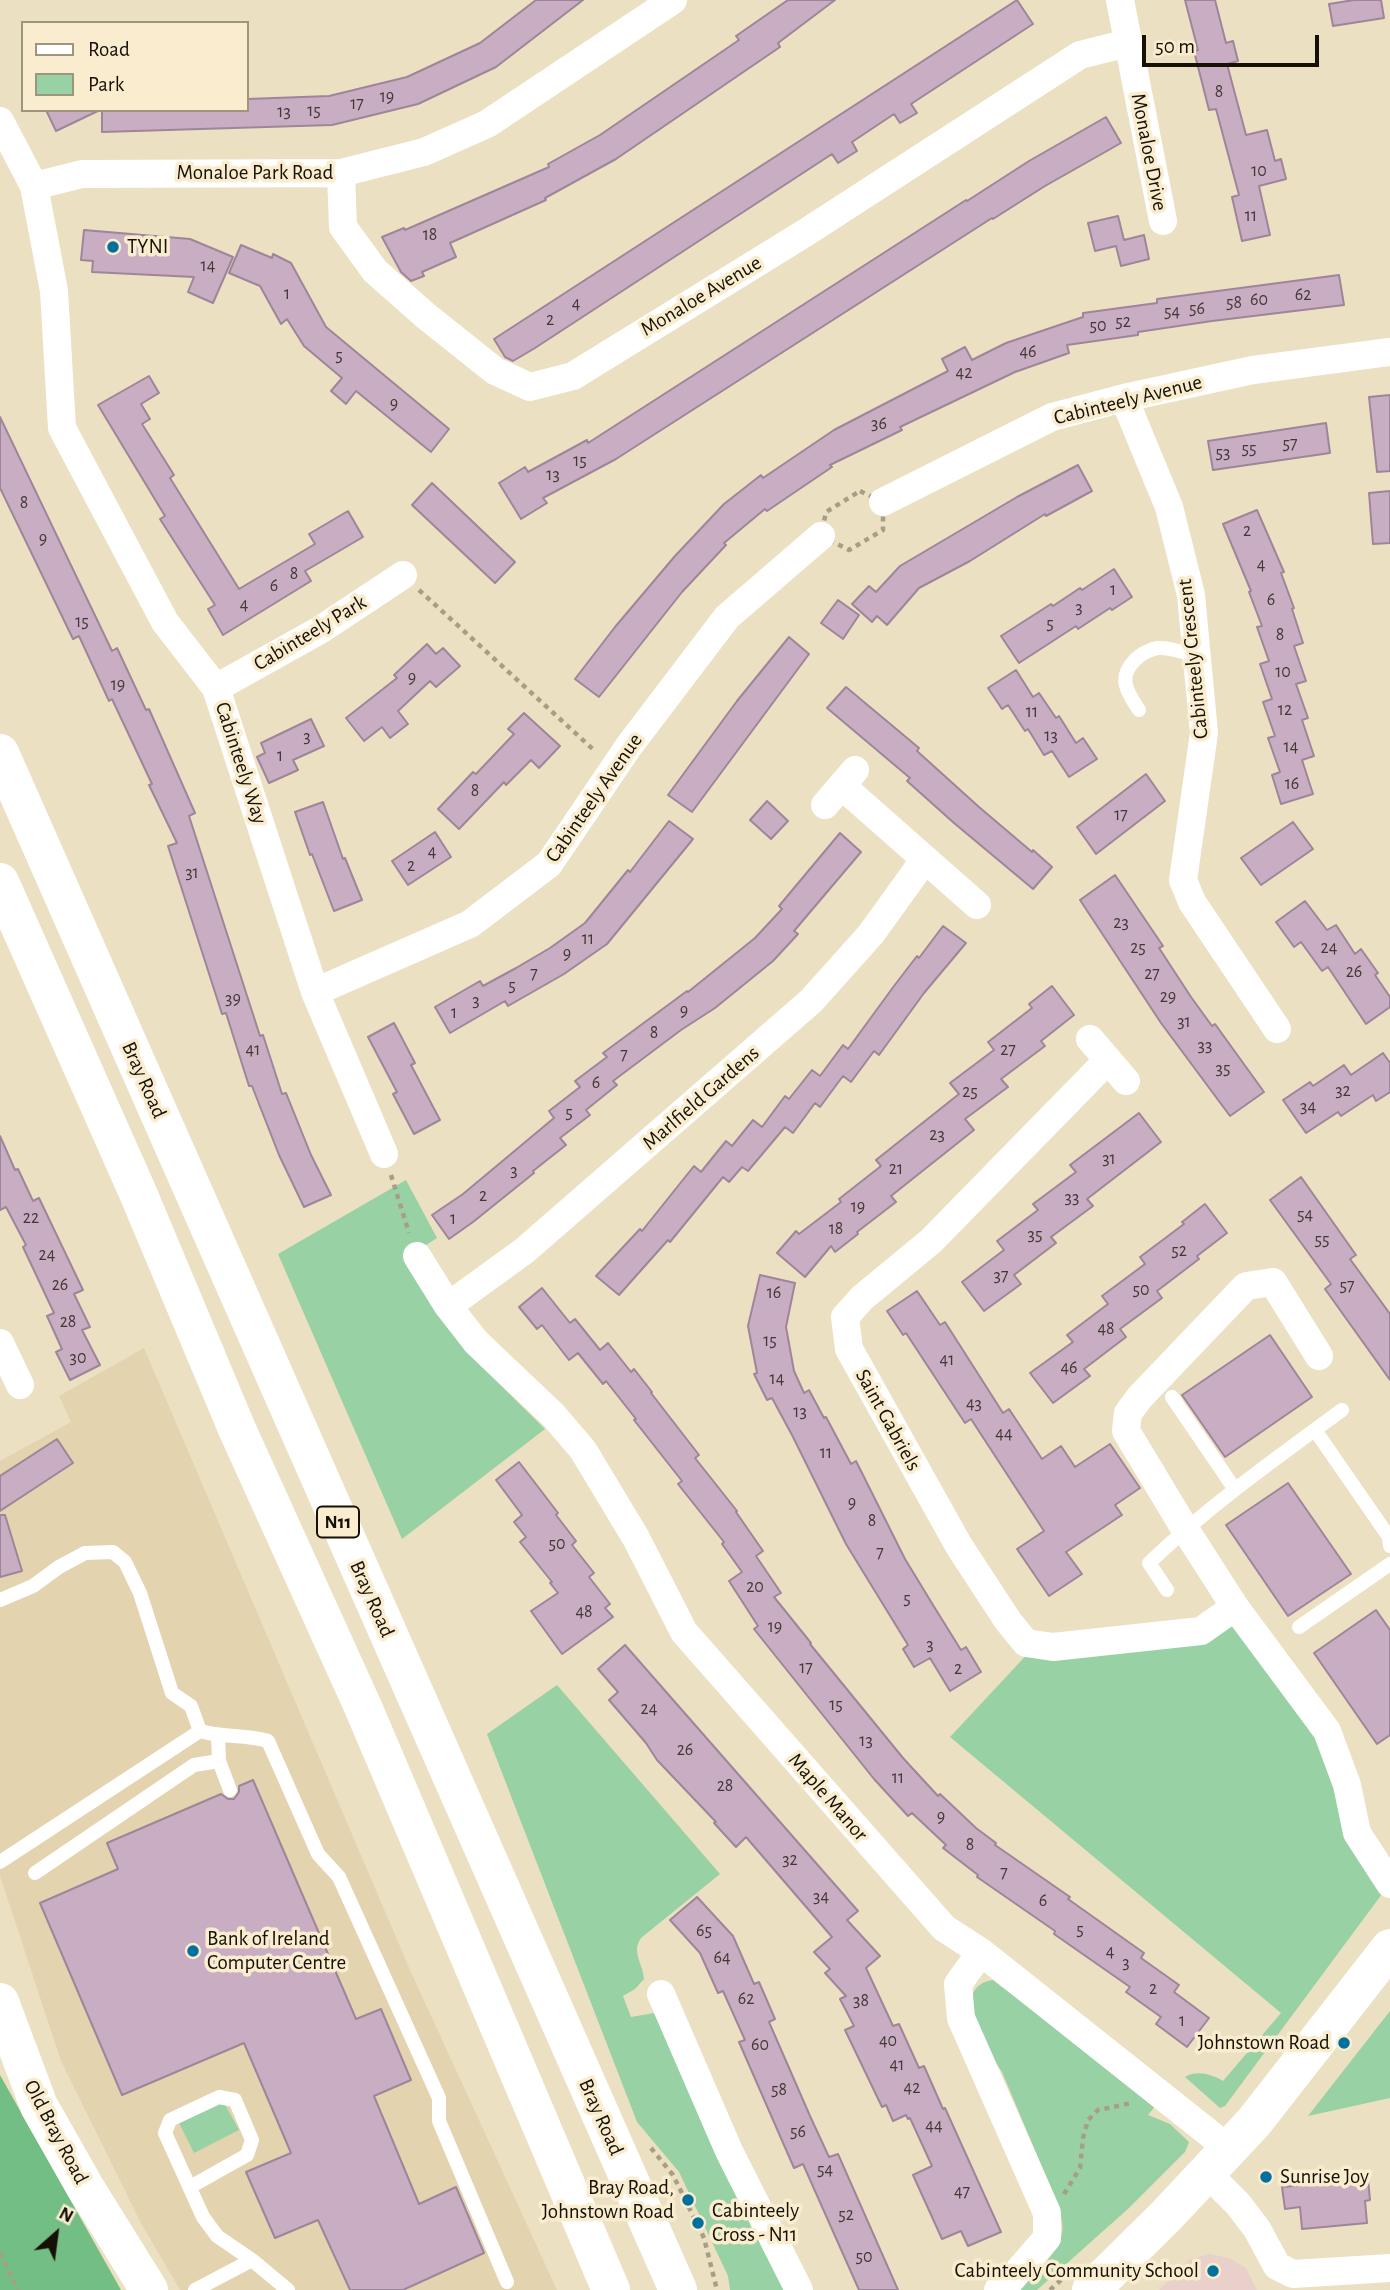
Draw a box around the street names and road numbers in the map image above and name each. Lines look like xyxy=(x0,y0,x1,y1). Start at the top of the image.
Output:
street label: Monaloe Drive xyxy=(1125,91,1173,213)
street label: Monaloe Park Road xyxy=(177,160,333,186)
street label: Monaloe Avenue xyxy=(636,250,766,342)
street label: Cabinteely Avenue xyxy=(1051,369,1205,431)
street label: Cabinteely Crescent xyxy=(1172,578,1214,740)
street label: Cabinteely Park xyxy=(249,590,371,676)
street label: Cabinteely Way xyxy=(209,699,273,827)
street label: Cabinteely Avenue xyxy=(540,729,648,867)
street label: Bray Road xyxy=(116,1038,172,1122)
street label: Marlfield Gardens xyxy=(637,1040,765,1156)
street label: Saint Gabriels xyxy=(850,1365,926,1475)
road number: N11 xyxy=(317,1506,359,1538)
street label: Bray Road xyxy=(344,1557,400,1641)
street label: Maple Manor xyxy=(783,1748,873,1846)
street label: Bray Road xyxy=(573,2075,629,2159)
street label: Old Bray Road xyxy=(18,2076,94,2188)

